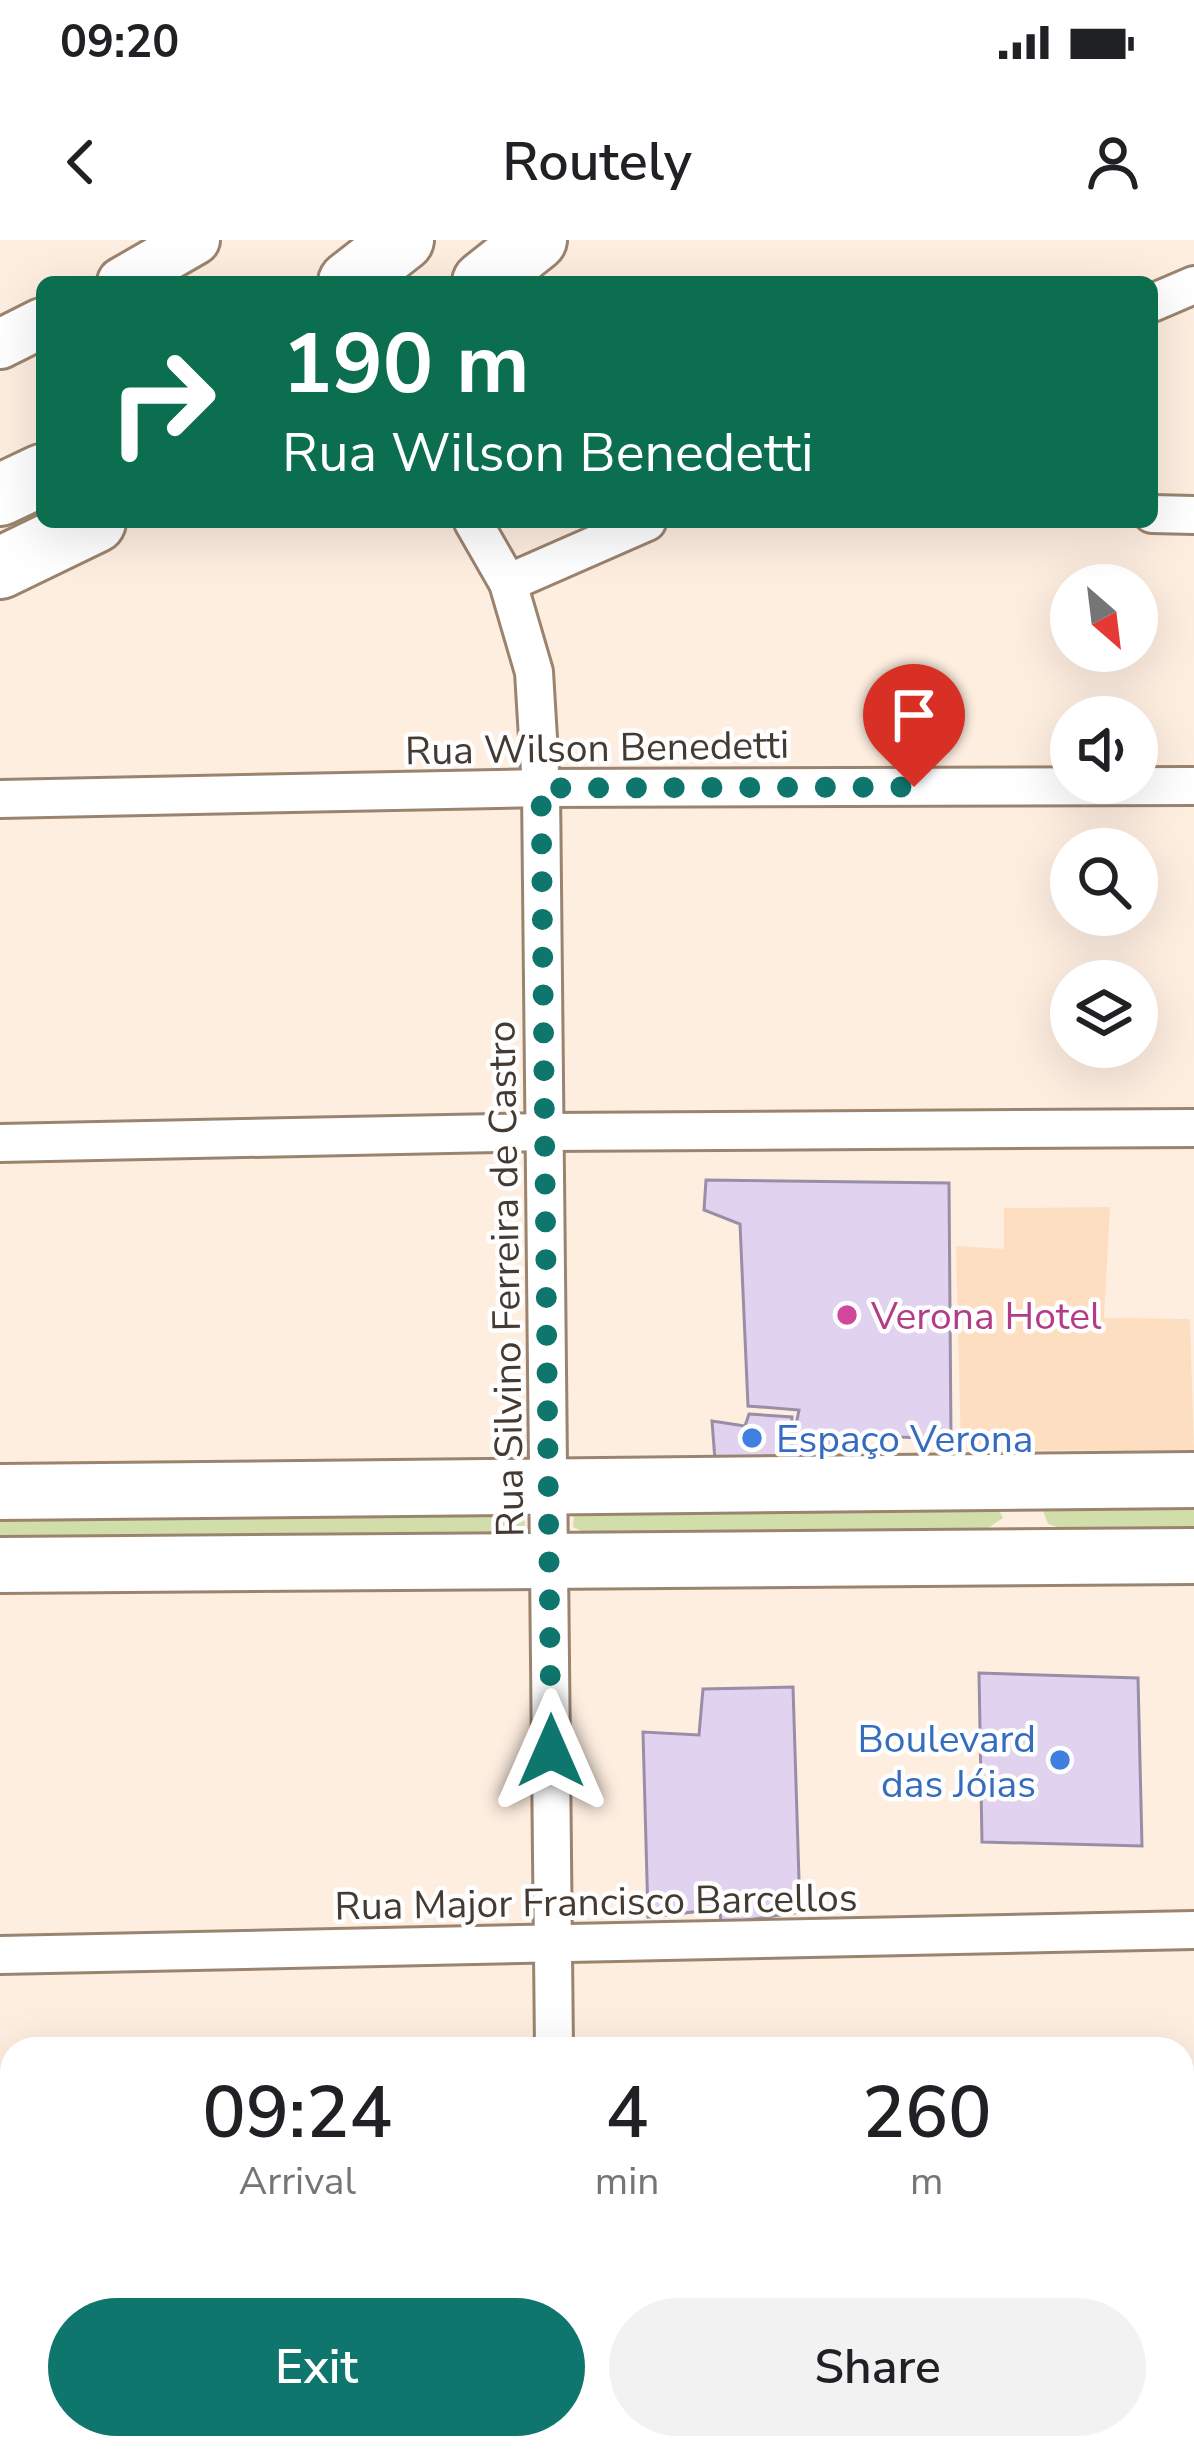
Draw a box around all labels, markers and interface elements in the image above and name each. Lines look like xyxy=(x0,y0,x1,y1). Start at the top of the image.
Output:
text: 09:20 xyxy=(60,12,179,73)
text: Routely xyxy=(502,125,692,199)
icon: back xyxy=(48,129,114,195)
icon: person xyxy=(1080,129,1146,195)
text: 190 m xyxy=(282,307,530,422)
icon: right xyxy=(84,324,240,480)
text: Rua Wilson Benedetti xyxy=(282,416,814,490)
north arrow xyxy=(1050,564,1158,672)
map controls xyxy=(1050,564,1158,1068)
pin xyxy=(863,664,965,787)
icon: arrive xyxy=(881,682,947,748)
button: sound xyxy=(1050,696,1158,804)
street label: Rua Wilson Benedetti xyxy=(405,719,789,778)
button: search xyxy=(1050,828,1158,936)
button: layers xyxy=(1050,960,1158,1068)
street label: Rua Silvino Ferreira de Castro xyxy=(475,1020,538,1538)
place label: Verona Hotel xyxy=(870,1290,1102,1343)
marker: Verona Hotel xyxy=(834,1302,860,1328)
place label: Espaço Verona xyxy=(776,1413,1034,1466)
marker: Espaço Verona xyxy=(739,1425,765,1451)
position arrow xyxy=(488,1688,614,1814)
place label: Boulevard das Jóias xyxy=(857,1713,1036,1811)
marker: Boulevard das Jóias xyxy=(1047,1747,1073,1773)
street label: Rua Major Francisco Barcellos xyxy=(334,1871,858,1934)
text: 09:24 xyxy=(202,2064,392,2162)
text: 4 xyxy=(606,2064,649,2162)
text: 260 xyxy=(862,2064,991,2162)
text: Arrival xyxy=(239,2155,356,2208)
text: min xyxy=(595,2155,659,2208)
text: m xyxy=(910,2155,943,2208)
button: Exit xyxy=(48,2298,585,2436)
button: Share xyxy=(609,2298,1146,2436)

